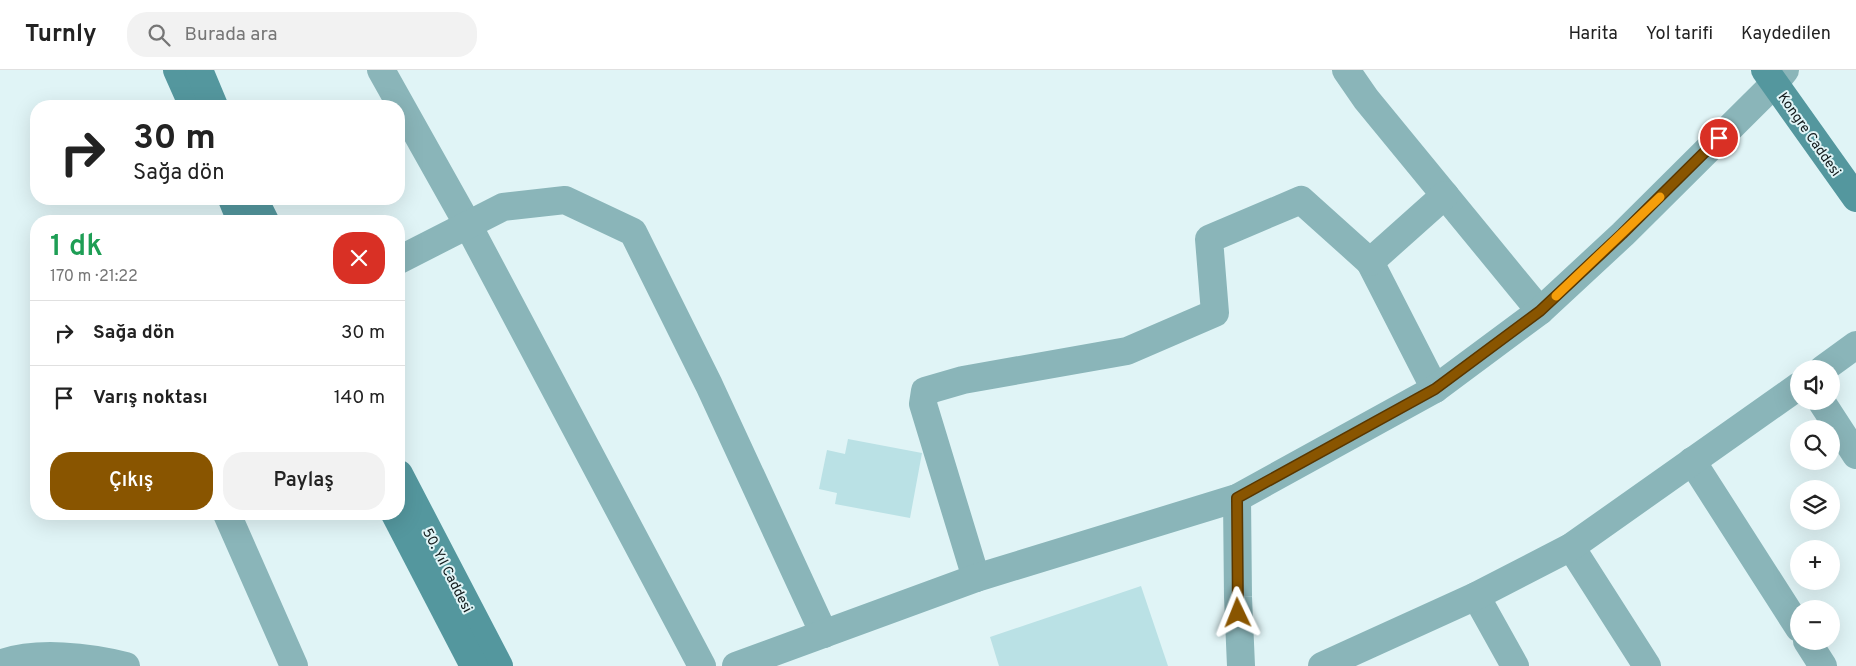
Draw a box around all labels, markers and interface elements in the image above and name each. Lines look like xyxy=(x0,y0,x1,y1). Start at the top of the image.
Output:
search box xyxy=(127,12,477,57)
text: Turnly xyxy=(25,20,97,50)
icon: search xyxy=(145,21,173,49)
text: Burada ara xyxy=(185,23,278,47)
text: Harita xyxy=(1568,23,1618,46)
text: Yol tarifi xyxy=(1646,23,1713,46)
text: Kaydedilen xyxy=(1741,23,1831,46)
street label: Kongre Caddesi xyxy=(1774,90,1844,180)
text: 30 m xyxy=(133,117,216,161)
pin xyxy=(1698,117,1740,159)
icon: right xyxy=(50,120,115,185)
icon: arrive xyxy=(1705,124,1733,152)
text: Sağa dön xyxy=(133,160,225,187)
text: 1 dk xyxy=(50,229,103,266)
button: close xyxy=(333,232,385,284)
text: 170 m · 21:22 xyxy=(50,267,138,287)
icon: right xyxy=(50,319,78,347)
text: Sağa dön xyxy=(93,321,175,345)
text: 30 m xyxy=(341,321,385,345)
map controls xyxy=(1790,360,1840,650)
button: sound xyxy=(1790,360,1840,410)
icon: arrive xyxy=(50,384,78,412)
text: Varış noktası xyxy=(93,386,208,410)
text: 140 m xyxy=(334,386,385,410)
button: search xyxy=(1790,420,1840,470)
button: Çıkış xyxy=(50,452,213,510)
button: Paylaş xyxy=(223,452,385,510)
button: layers xyxy=(1790,480,1840,530)
street label: 50. Yıl Caddesi xyxy=(418,526,475,616)
button: + xyxy=(1790,540,1840,590)
position arrow xyxy=(1211,586,1263,638)
button: − xyxy=(1790,600,1840,650)

